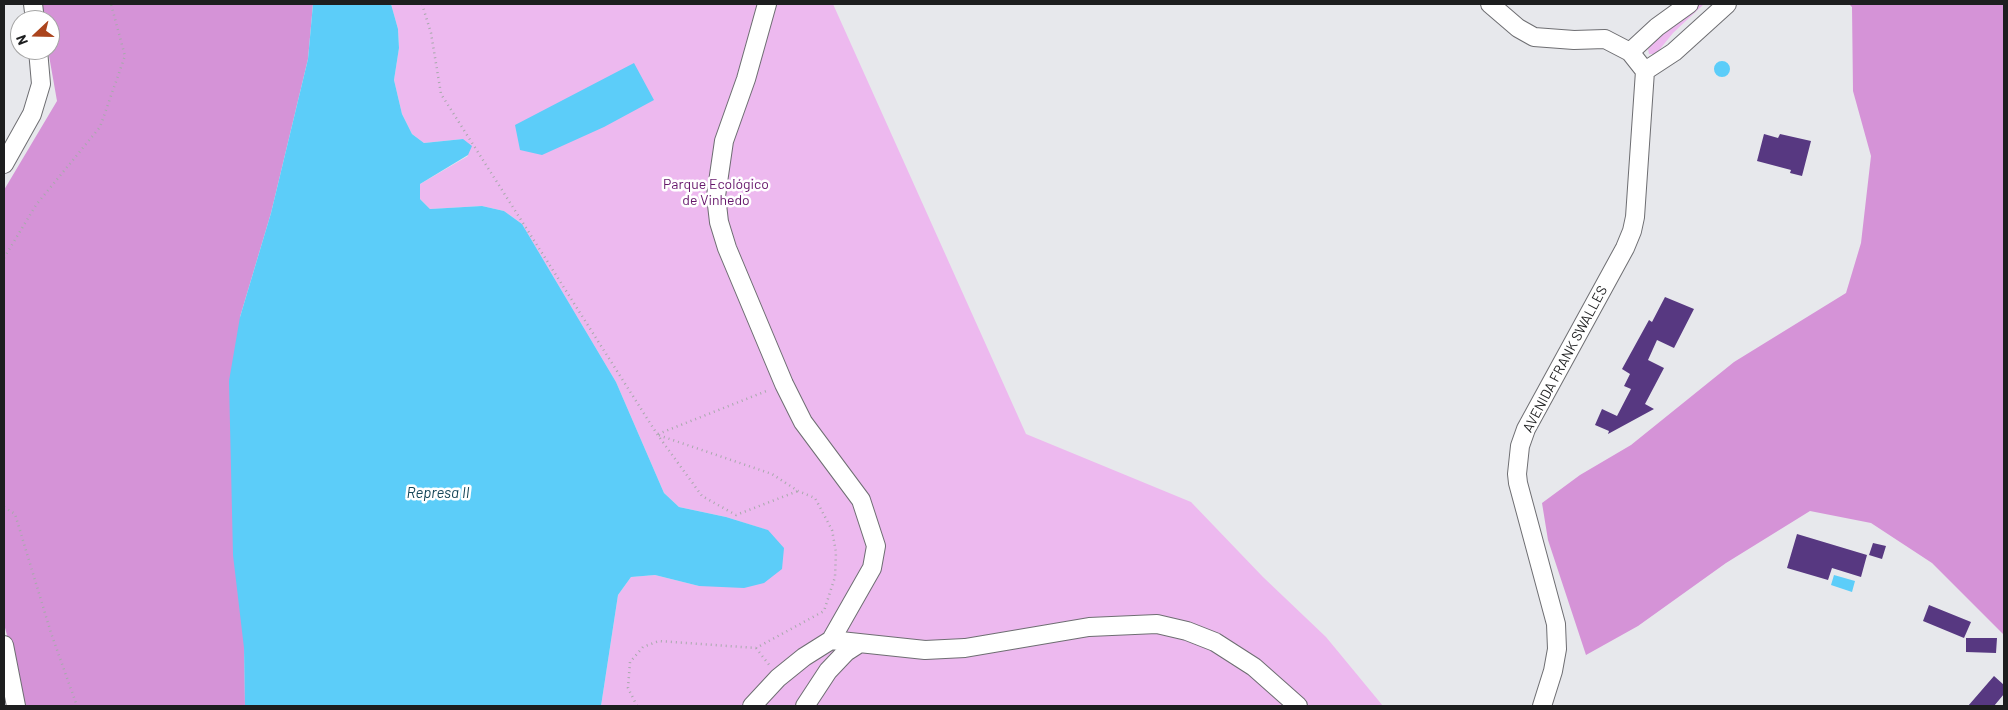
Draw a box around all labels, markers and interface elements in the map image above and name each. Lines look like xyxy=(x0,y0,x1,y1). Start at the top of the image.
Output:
north arrow xyxy=(10,10,60,60)
text: N xyxy=(12,33,31,48)
park label: Parque Ecológico de Vinhedo xyxy=(663,176,769,208)
street label: AVENIDA FRANK SWALLES xyxy=(1519,283,1611,435)
water label: Represa II xyxy=(407,484,469,502)

